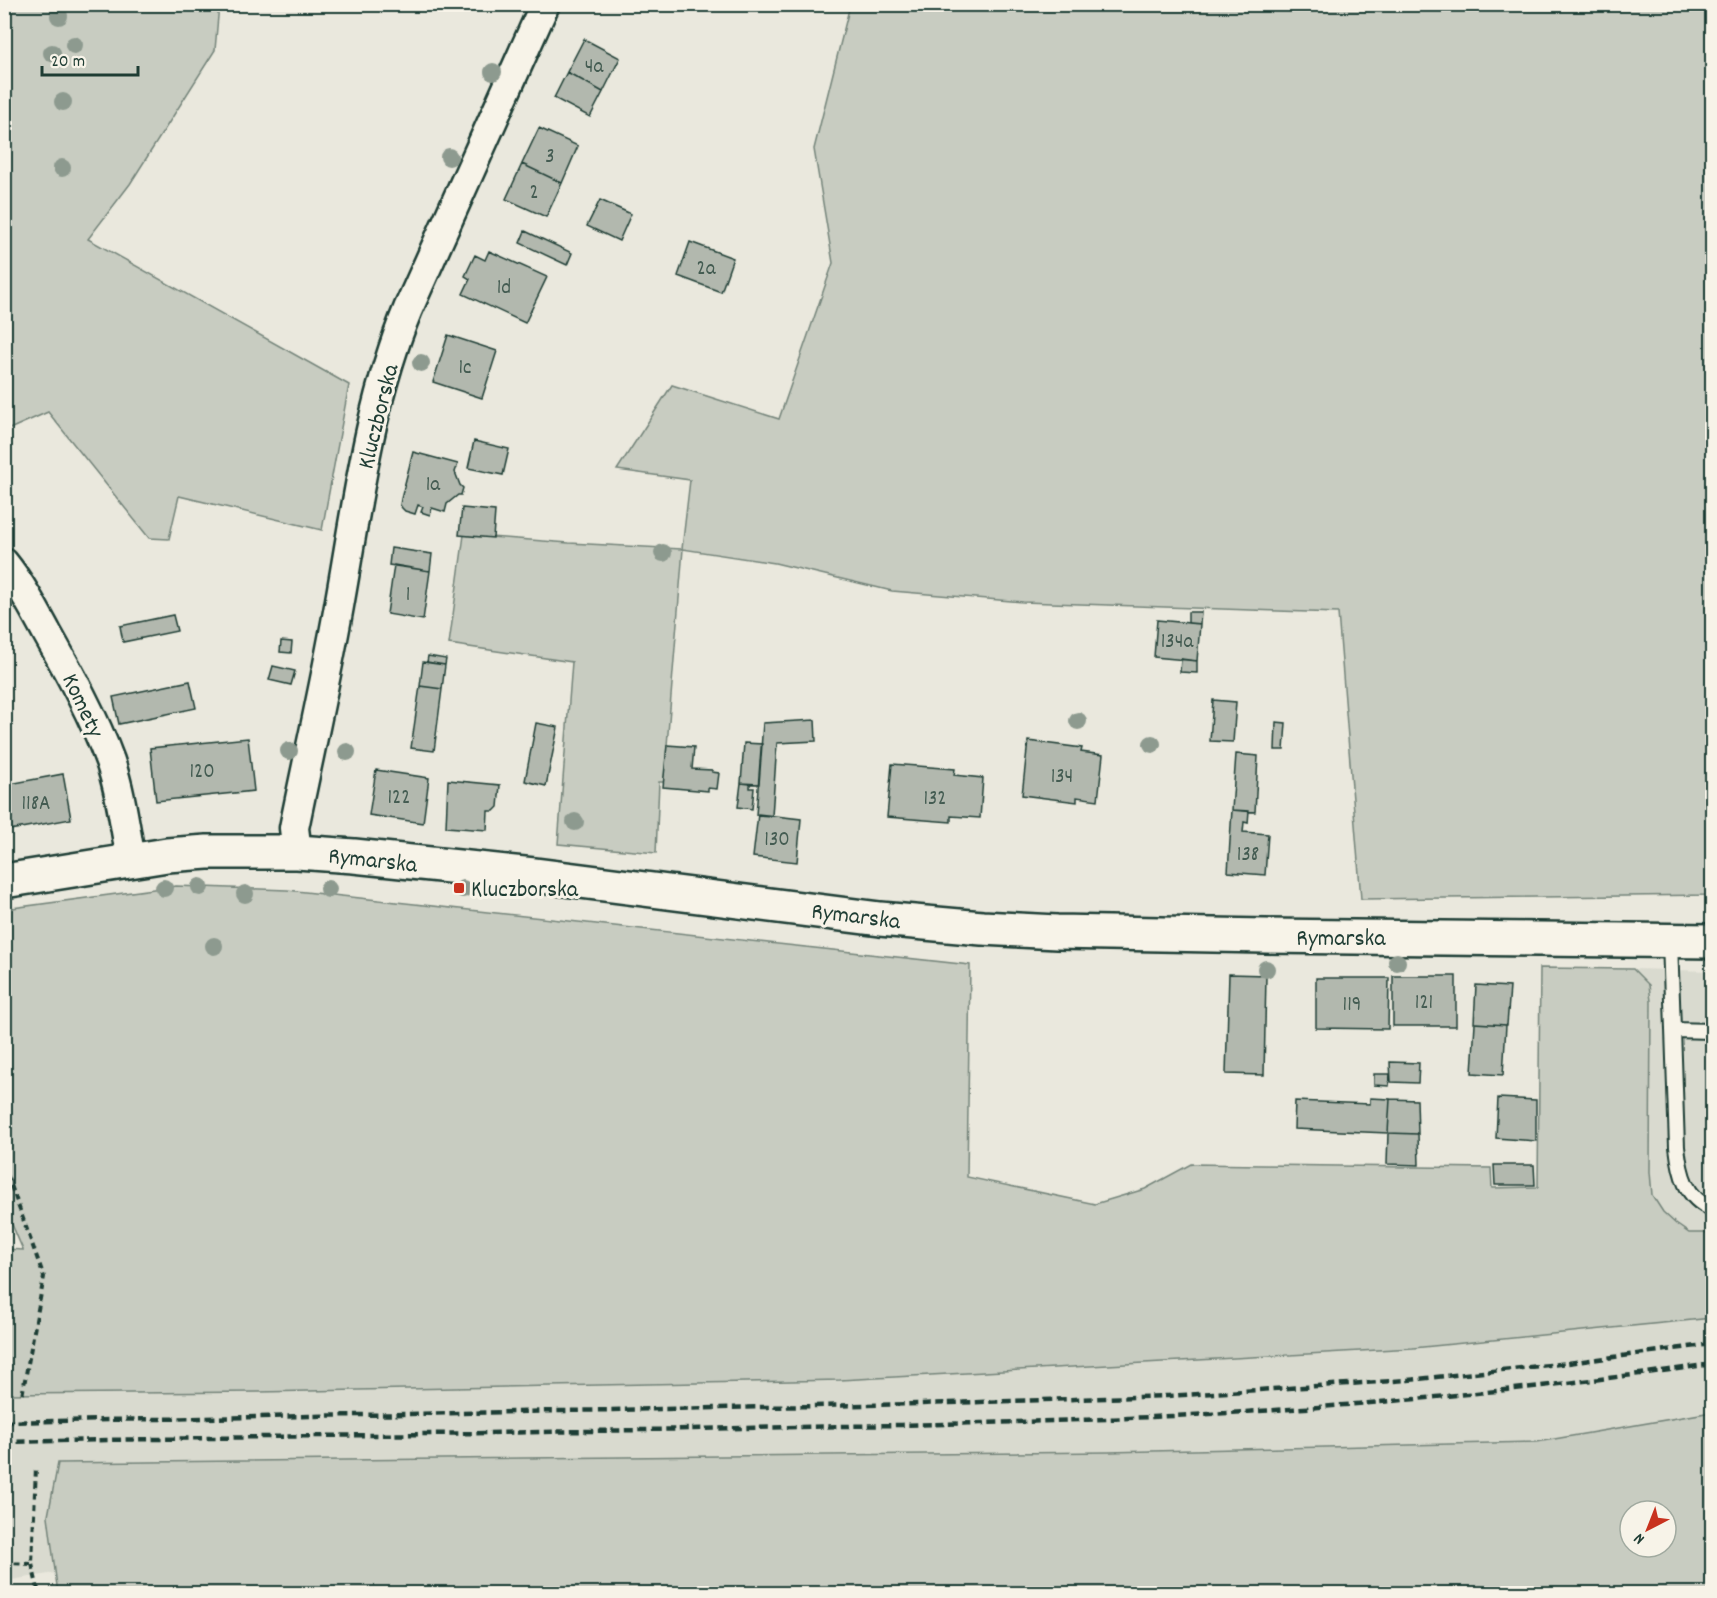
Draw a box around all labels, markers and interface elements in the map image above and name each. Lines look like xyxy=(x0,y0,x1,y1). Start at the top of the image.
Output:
scale bar xyxy=(42,39,138,77)
text: 20 m xyxy=(51,50,85,75)
house number: 4a xyxy=(585,53,604,83)
house number: 3 xyxy=(545,143,555,173)
house number: 2 xyxy=(529,179,539,209)
house number: 2a xyxy=(696,255,717,285)
house number: 1d xyxy=(497,274,511,304)
house number: 1c xyxy=(458,354,472,384)
street label: Kluczborska xyxy=(350,360,410,473)
house number: 1a xyxy=(426,471,441,501)
house number: 1 xyxy=(406,581,410,611)
house number: 134a xyxy=(1161,628,1194,658)
street label: Komety xyxy=(52,669,111,745)
house number: 120 xyxy=(189,758,215,788)
house number: 134 xyxy=(1051,763,1073,793)
house number: 122 xyxy=(388,784,410,814)
house number: 132 xyxy=(923,785,947,815)
house number: 118A xyxy=(21,790,51,820)
house number: 130 xyxy=(764,826,790,856)
street label: Rymarska xyxy=(327,840,420,884)
house number: 138 xyxy=(1237,841,1259,871)
place label: Kluczborska xyxy=(471,874,579,908)
marker: Kluczborska xyxy=(452,881,466,895)
street label: Rymarska xyxy=(809,896,903,940)
street label: Rymarska xyxy=(1296,923,1386,957)
house number: 121 xyxy=(1415,989,1433,1019)
house number: 119 xyxy=(1343,991,1361,1021)
north arrow xyxy=(1618,1499,1678,1559)
text: N xyxy=(1629,1527,1650,1549)

